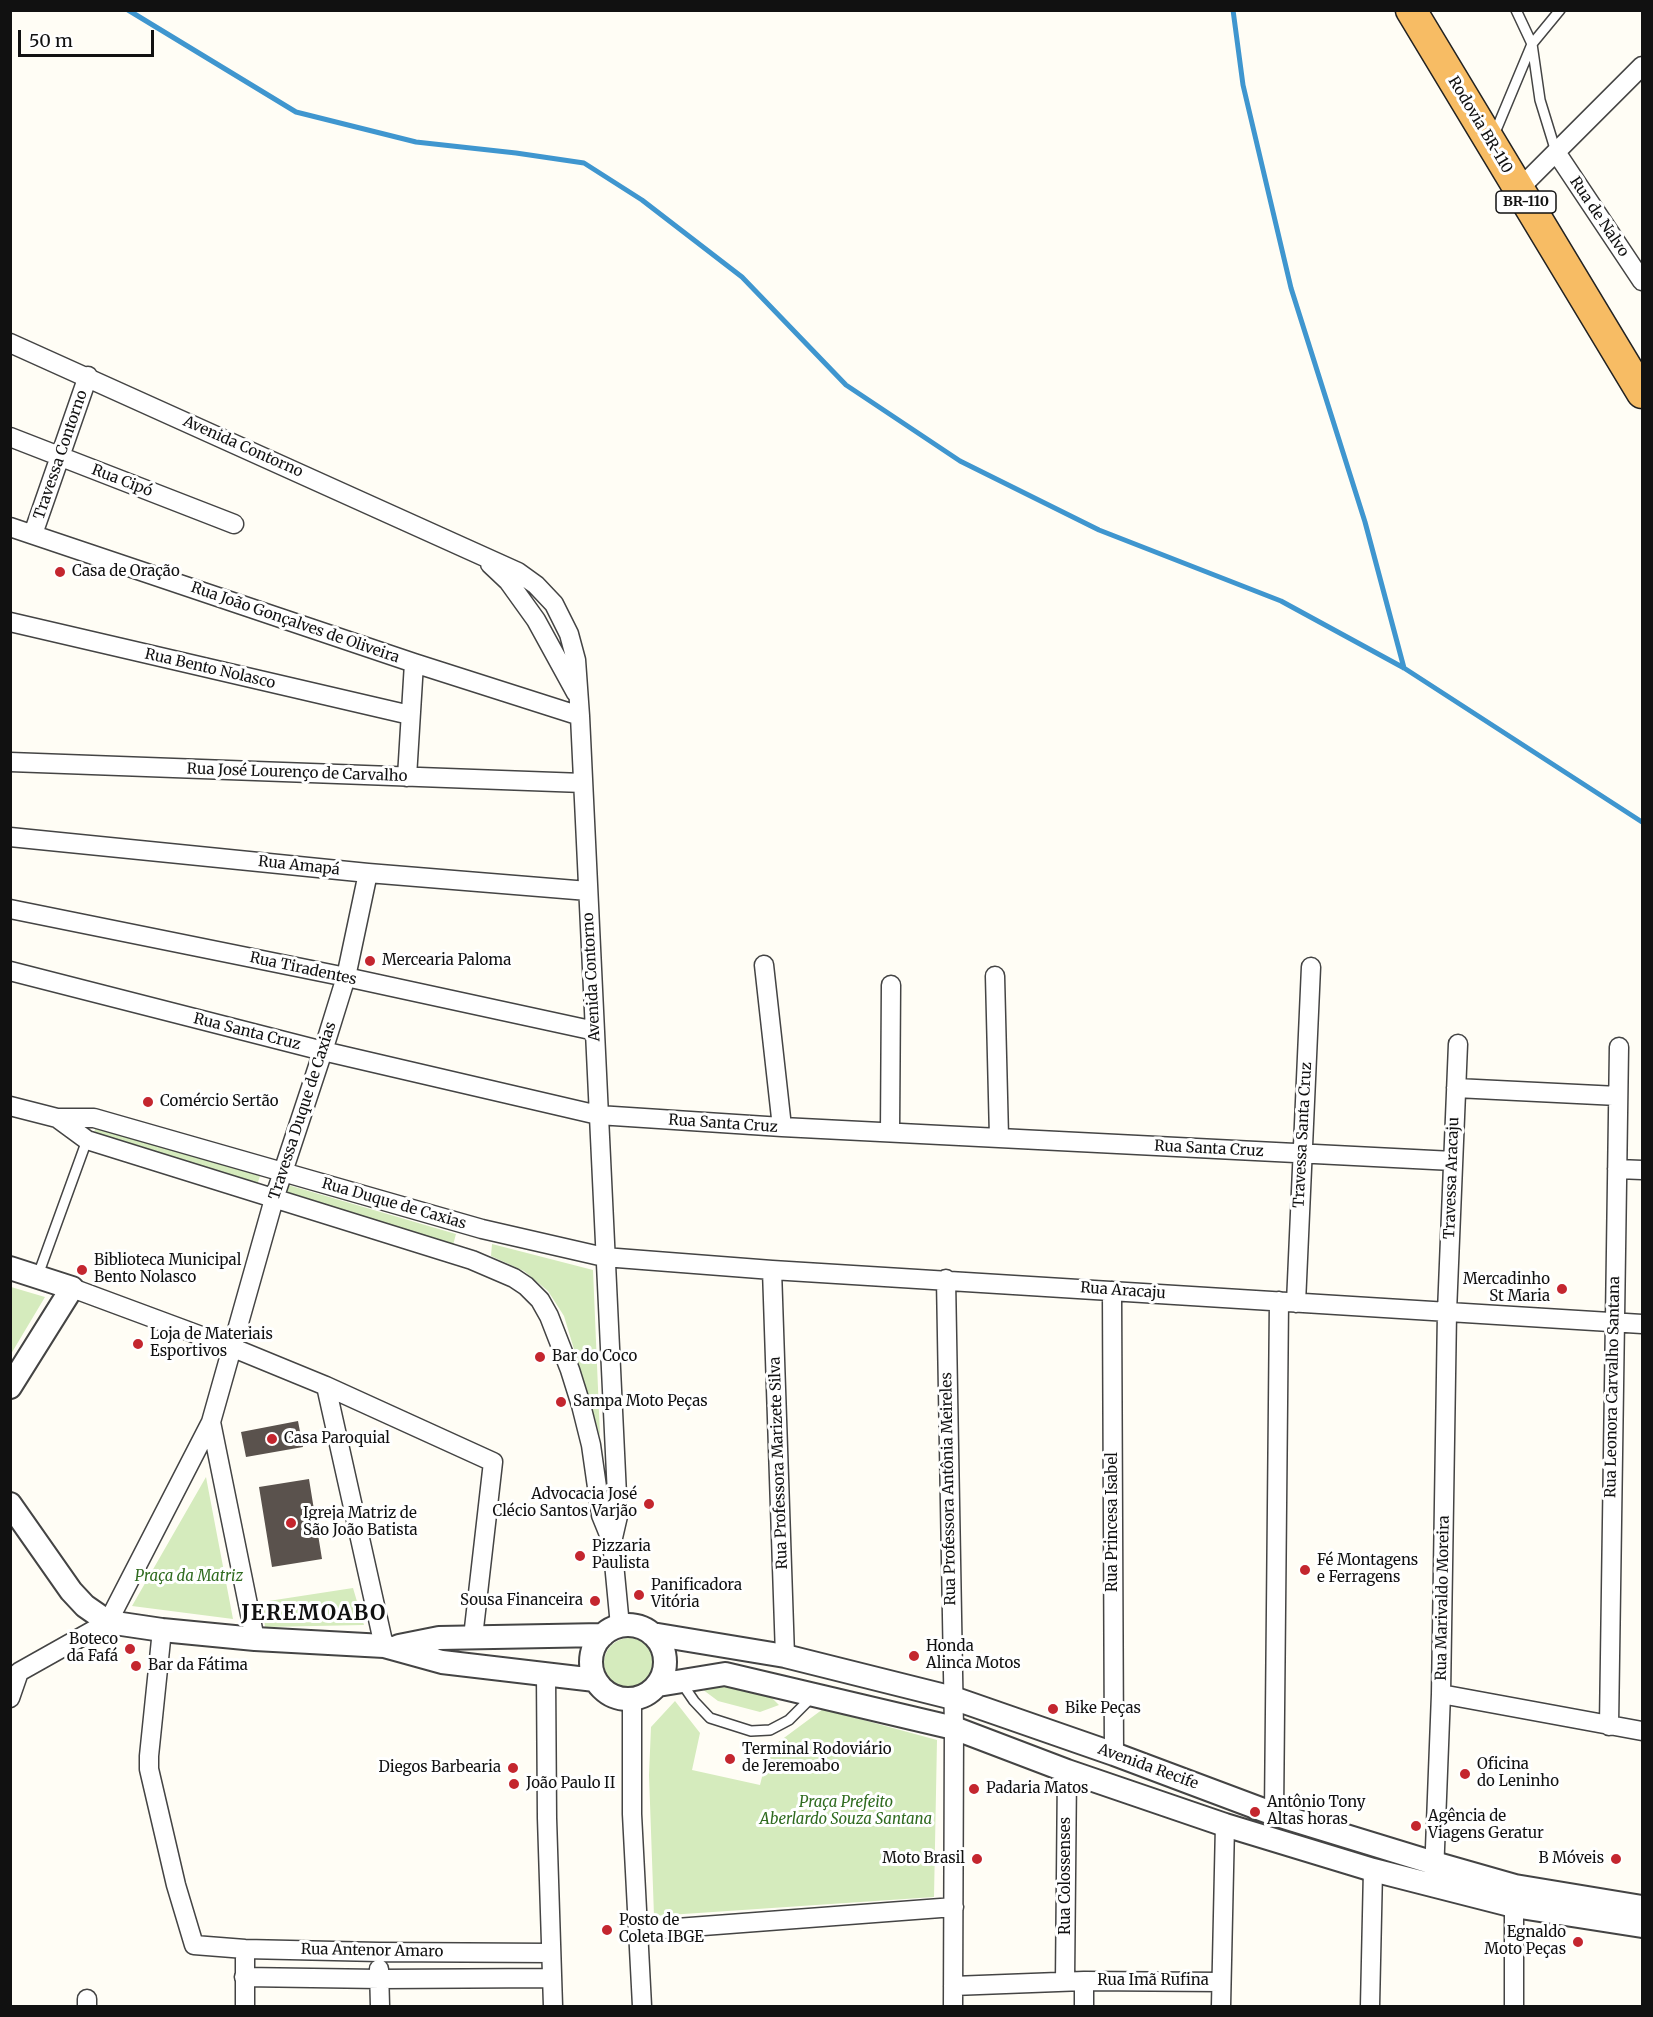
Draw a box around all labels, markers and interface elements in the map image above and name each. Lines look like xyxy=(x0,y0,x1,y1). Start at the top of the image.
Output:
scale bar xyxy=(21,18,158,56)
text: 50 m xyxy=(29,29,73,52)
street label: Rodovia BR-110 xyxy=(1444,73,1516,177)
street label: Rua de Nalvo xyxy=(1566,173,1632,261)
road number: BR-110 xyxy=(1496,191,1556,213)
street label: Travessa Contorno xyxy=(30,388,92,522)
street label: Avenida Contorno xyxy=(180,413,306,481)
street label: Rua Cipó xyxy=(89,461,155,501)
place label: Casa de Oração xyxy=(72,563,180,581)
marker: Casa de Oração xyxy=(53,565,67,579)
street label: Rua João Gonçalves de Oliveira xyxy=(188,579,402,667)
street label: Rua Bento Nolasco xyxy=(143,645,277,693)
street label: Rua José Lourenço de Carvalho xyxy=(186,760,408,786)
street label: Rua Amapá xyxy=(257,853,341,879)
street label: Avenida Contorno xyxy=(580,912,604,1042)
street label: Rua Tiradentes xyxy=(248,949,358,989)
place label: Mercearia Paloma xyxy=(382,952,511,970)
marker: Mercearia Paloma xyxy=(363,954,377,968)
street label: Rua Santa Cruz xyxy=(192,1010,302,1054)
street label: Travessa Duque de Caxias xyxy=(266,1020,340,1202)
street label: Travessa Santa Cruz xyxy=(1290,1062,1316,1208)
place label: Comércio Sertão xyxy=(160,1093,279,1111)
marker: Comércio Sertão xyxy=(141,1095,155,1109)
street label: Rua Santa Cruz xyxy=(668,1111,778,1137)
street label: Travessa Aracaju xyxy=(1441,1117,1463,1239)
street label: Rua Santa Cruz xyxy=(1154,1137,1264,1161)
street label: Rua Duque de Caxias xyxy=(320,1175,468,1233)
place label: Biblioteca Municipal Bento Nolasco xyxy=(94,1252,241,1287)
marker: Biblioteca Municipal Bento Nolasco xyxy=(75,1263,89,1277)
place label: Mercadinho St Maria xyxy=(1463,1271,1550,1306)
street label: Rua Leonora Carvalho Santana xyxy=(1602,1276,1624,1498)
street label: Rua Aracaju xyxy=(1080,1279,1166,1303)
marker: Mercadinho St Maria xyxy=(1555,1282,1569,1296)
place label: Loja de Materiais Esportivos xyxy=(150,1326,273,1361)
marker: Loja de Materiais Esportivos xyxy=(131,1337,145,1351)
place label: Bar do Coco xyxy=(552,1348,637,1366)
marker: Bar do Coco xyxy=(533,1350,547,1364)
street label: Rua Professora Marizete Silva xyxy=(766,1356,792,1570)
street label: Rua Professora Antônia Meireles xyxy=(938,1372,960,1606)
place label: Sampa Moto Peças xyxy=(573,1393,708,1411)
marker: Sampa Moto Peças xyxy=(554,1395,568,1409)
place label: Casa Paroquial xyxy=(284,1430,390,1448)
marker: Casa Paroquial xyxy=(265,1432,279,1446)
street label: Rua Princesa Isabel xyxy=(1104,1452,1122,1592)
place label: Advocacia José Clécio Santos Varjão xyxy=(492,1486,637,1521)
marker: Advocacia José Clécio Santos Varjão xyxy=(642,1497,656,1511)
place label: Igreja Matriz de São João Batista xyxy=(303,1505,418,1540)
street label: Rua Marivaldo Moreira xyxy=(1433,1515,1453,1681)
marker: Igreja Matriz de São João Batista xyxy=(284,1516,298,1530)
place label: Pizzaria Paulista xyxy=(592,1538,651,1573)
marker: Pizzaria Paulista xyxy=(573,1549,587,1563)
place label: Fé Montagens e Ferragens xyxy=(1317,1552,1418,1587)
marker: Fé Montagens e Ferragens xyxy=(1298,1563,1312,1577)
park label: Praça da Matriz xyxy=(135,1568,243,1586)
place label: Panificadora Vitória xyxy=(651,1577,742,1612)
marker: Panificadora Vitória xyxy=(632,1588,646,1602)
place label: Sousa Financeira xyxy=(460,1592,583,1610)
marker: Sousa Financeira xyxy=(588,1594,602,1608)
district label: JEREMOABO xyxy=(241,1601,387,1627)
place label: Boteco da Fafá xyxy=(67,1631,118,1666)
place label: Honda Alinca Motos xyxy=(926,1638,1021,1673)
marker: Boteco da Fafá xyxy=(123,1642,137,1656)
marker: Honda Alinca Motos xyxy=(907,1649,921,1663)
place label: Bar da Fátima xyxy=(148,1657,248,1675)
marker: Bar da Fátima xyxy=(129,1659,143,1673)
place label: Bike Peças xyxy=(1065,1700,1141,1718)
marker: Bike Peças xyxy=(1046,1702,1060,1716)
place label: Terminal Rodoviário de Jeremoabo xyxy=(742,1741,892,1776)
street label: Avenida Recife xyxy=(1095,1741,1201,1793)
marker: Terminal Rodoviário de Jeremoabo xyxy=(723,1752,737,1766)
place label: Oficina do Leninho xyxy=(1477,1756,1559,1791)
place label: Diegos Barbearia xyxy=(379,1759,501,1777)
marker: Diegos Barbearia xyxy=(506,1761,520,1775)
marker: Oficina do Leninho xyxy=(1458,1767,1472,1781)
place label: João Paulo II xyxy=(526,1775,615,1793)
marker: João Paulo II xyxy=(507,1777,521,1791)
place label: Padaria Matos xyxy=(986,1780,1088,1798)
marker: Padaria Matos xyxy=(967,1782,981,1796)
park label: Praça Prefeito Aberlardo Souza Santana xyxy=(760,1794,932,1829)
place label: Antônio Tony Altas horas xyxy=(1267,1794,1366,1829)
marker: Antônio Tony Altas horas xyxy=(1248,1805,1262,1819)
place label: Agência de Viagens Geratur xyxy=(1428,1808,1544,1843)
street label: Rua Colossenses xyxy=(1057,1817,1075,1935)
marker: Agência de Viagens Geratur xyxy=(1409,1819,1423,1833)
place label: Moto Brasil xyxy=(882,1850,965,1868)
place label: B Móveis xyxy=(1539,1850,1604,1868)
marker: Moto Brasil xyxy=(970,1852,984,1866)
marker: B Móveis xyxy=(1609,1852,1623,1866)
place label: Posto de Coleta IBGE xyxy=(619,1912,704,1947)
marker: Posto de Coleta IBGE xyxy=(600,1923,614,1937)
place label: Egnaldo Moto Peças xyxy=(1484,1924,1566,1959)
marker: Egnaldo Moto Peças xyxy=(1571,1935,1585,1949)
street label: Rua Antenor Amaro xyxy=(301,1941,443,1961)
street label: Rua Imã Rufina xyxy=(1097,1972,1209,1990)

